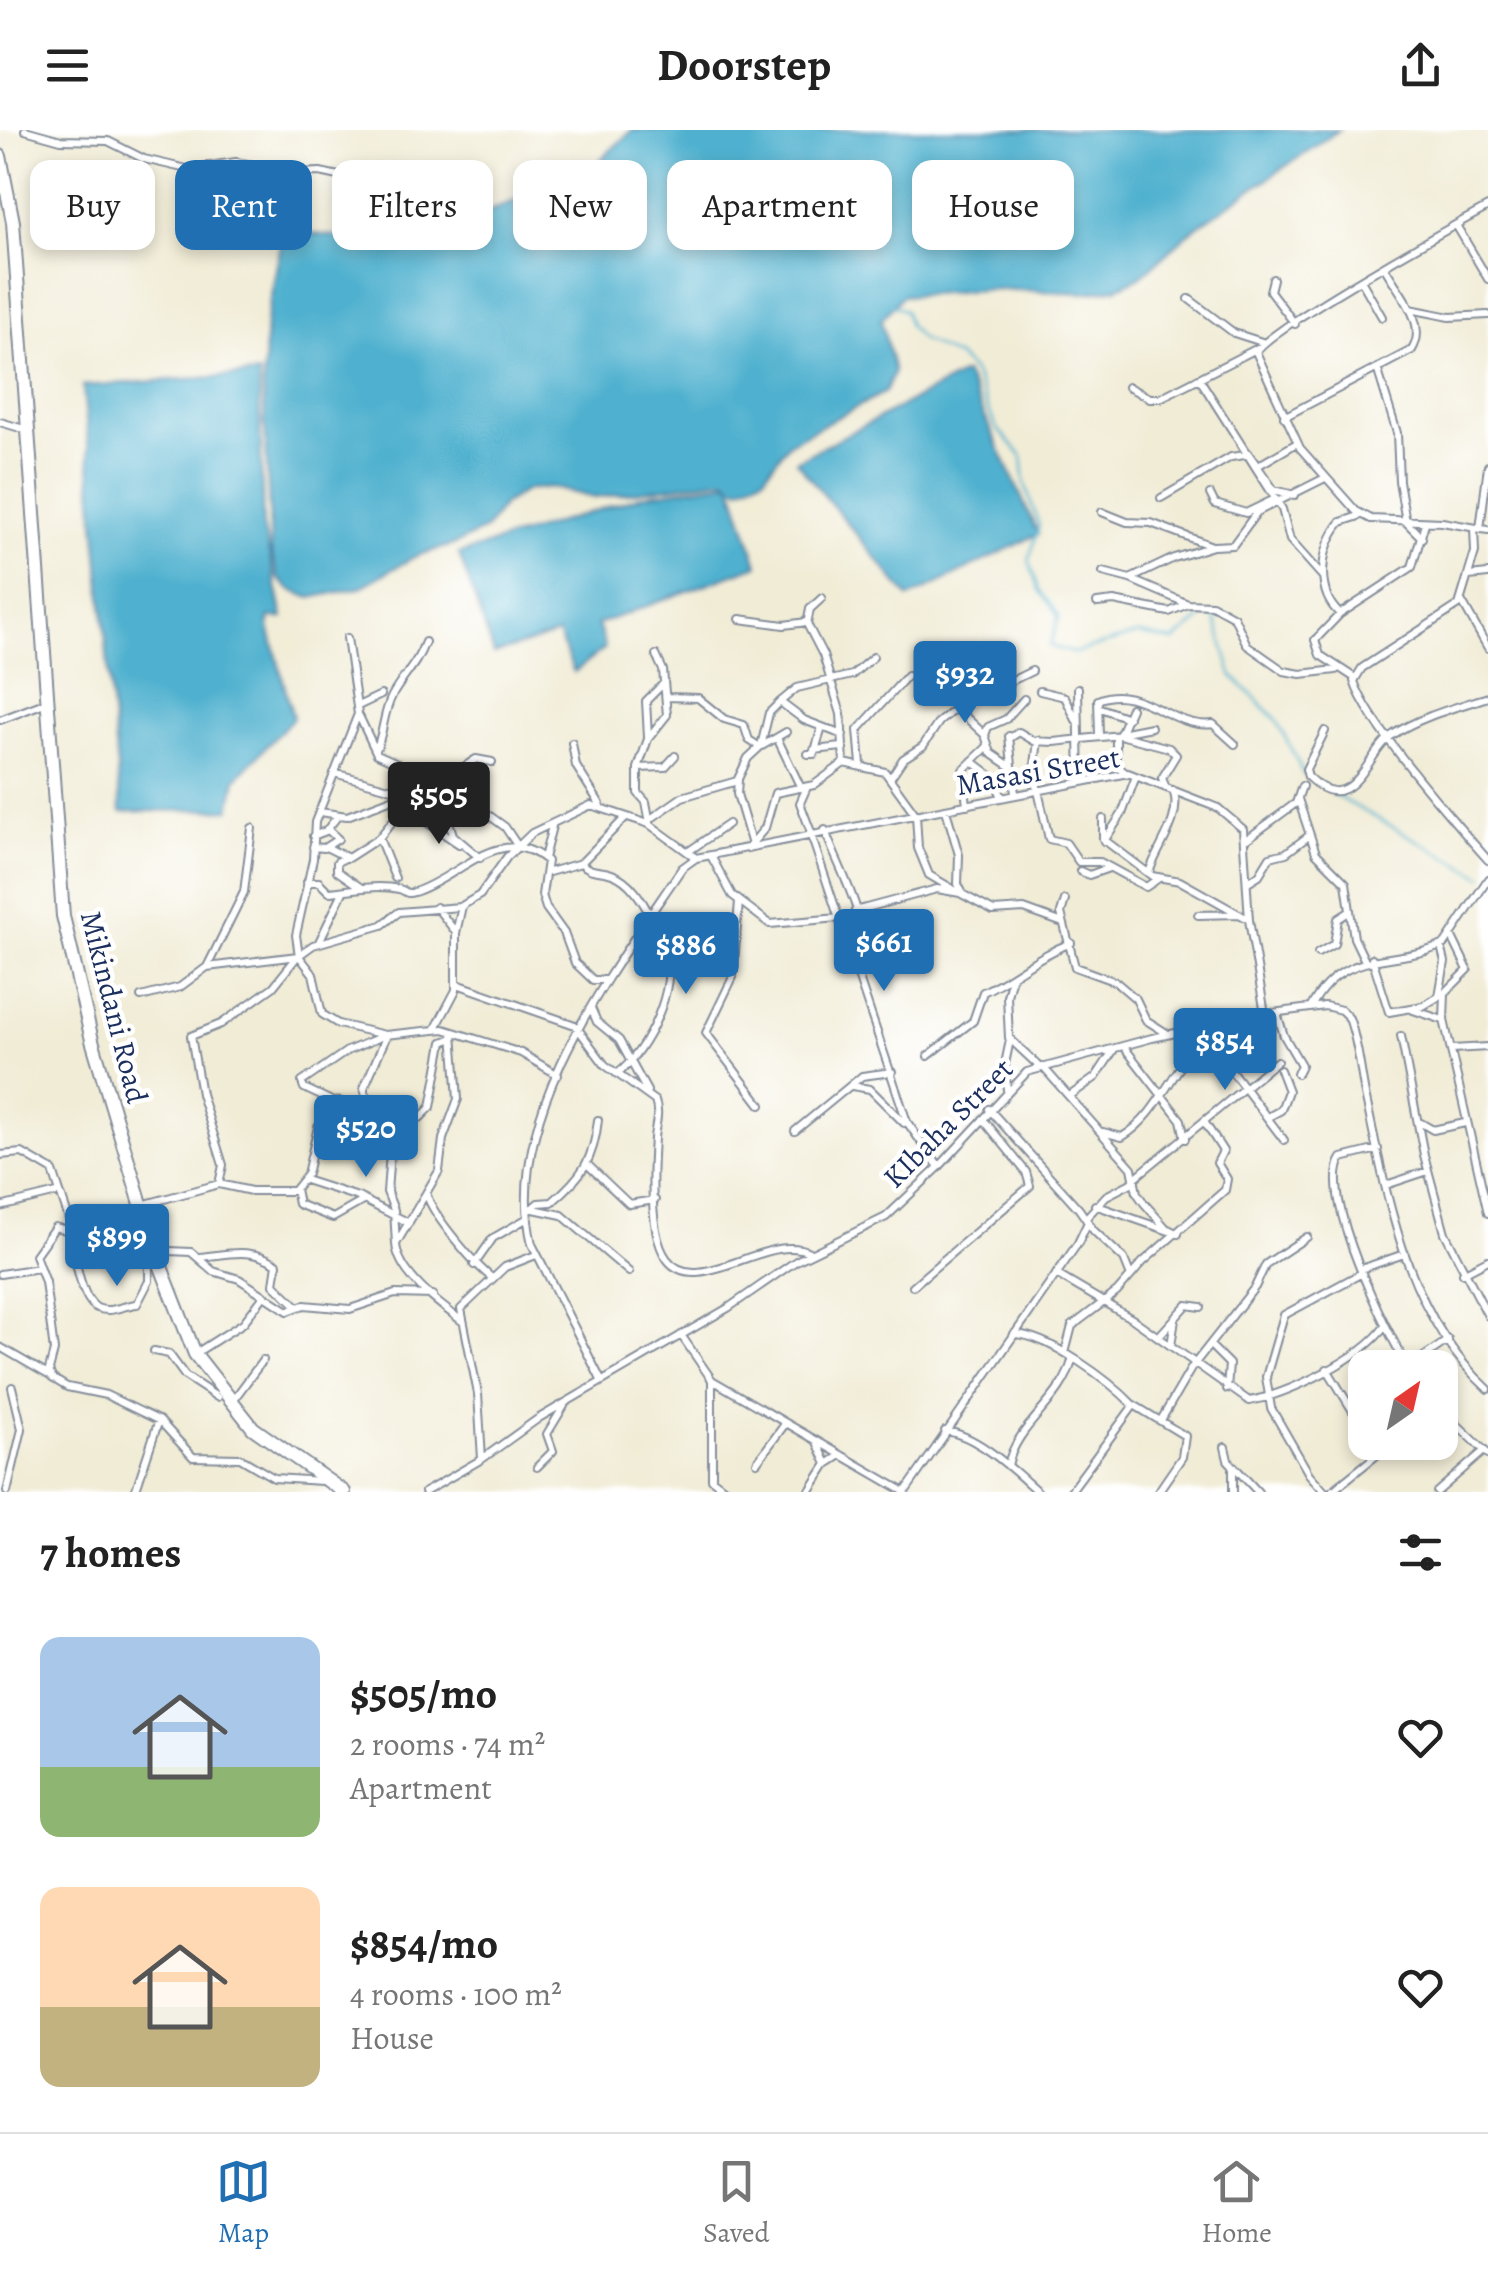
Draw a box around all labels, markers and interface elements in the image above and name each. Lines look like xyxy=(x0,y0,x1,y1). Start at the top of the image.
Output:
text: Doorstep xyxy=(657,34,831,96)
icon: menu xyxy=(40,38,95,93)
icon: share xyxy=(1393,38,1448,93)
chip: Buy xyxy=(30,160,155,250)
chip: Rent xyxy=(175,160,312,250)
chip: Filters xyxy=(332,160,493,250)
chip: New xyxy=(513,160,647,250)
chip: Apartment xyxy=(667,160,892,250)
chip: House xyxy=(912,160,1074,250)
pin: $932 xyxy=(906,641,1024,726)
text: $932 xyxy=(936,651,994,695)
street label: Masasi Street xyxy=(953,737,1123,805)
pin: $505 xyxy=(380,762,498,847)
text: $505 xyxy=(410,772,468,816)
street label: Mikindani Road xyxy=(71,907,157,1108)
pin: $661 xyxy=(825,909,943,994)
pin: $886 xyxy=(627,912,745,997)
text: $661 xyxy=(856,919,912,963)
text: $886 xyxy=(656,922,716,966)
pin: $854 xyxy=(1166,1008,1284,1093)
text: $854 xyxy=(1196,1018,1254,1062)
street label: KIbaha Street xyxy=(874,1049,1022,1197)
pin: $520 xyxy=(307,1095,425,1180)
text: $520 xyxy=(336,1105,396,1149)
pin: $899 xyxy=(58,1204,176,1289)
text: $899 xyxy=(87,1214,147,1258)
north arrow xyxy=(1348,1350,1458,1460)
map controls xyxy=(1348,1350,1458,1460)
text: 7 homes xyxy=(40,1524,181,1581)
icon: filters xyxy=(1393,1525,1448,1580)
text: $505/mo xyxy=(350,1665,497,1722)
icon: home xyxy=(120,1677,240,1797)
icon: heart xyxy=(1393,1710,1448,1765)
text: 2 rooms · 74 m² xyxy=(350,1722,545,1766)
text: Apartment xyxy=(350,1766,492,1810)
text: $854/mo xyxy=(350,1915,498,1972)
icon: home xyxy=(120,1927,240,2047)
icon: heart xyxy=(1393,1960,1448,2015)
text: 4 rooms · 100 m² xyxy=(350,1972,562,2016)
text: House xyxy=(350,2016,434,2060)
tab: Map xyxy=(216,2154,271,2252)
tab: Saved xyxy=(703,2154,770,2252)
tab: Home xyxy=(1202,2154,1272,2252)

